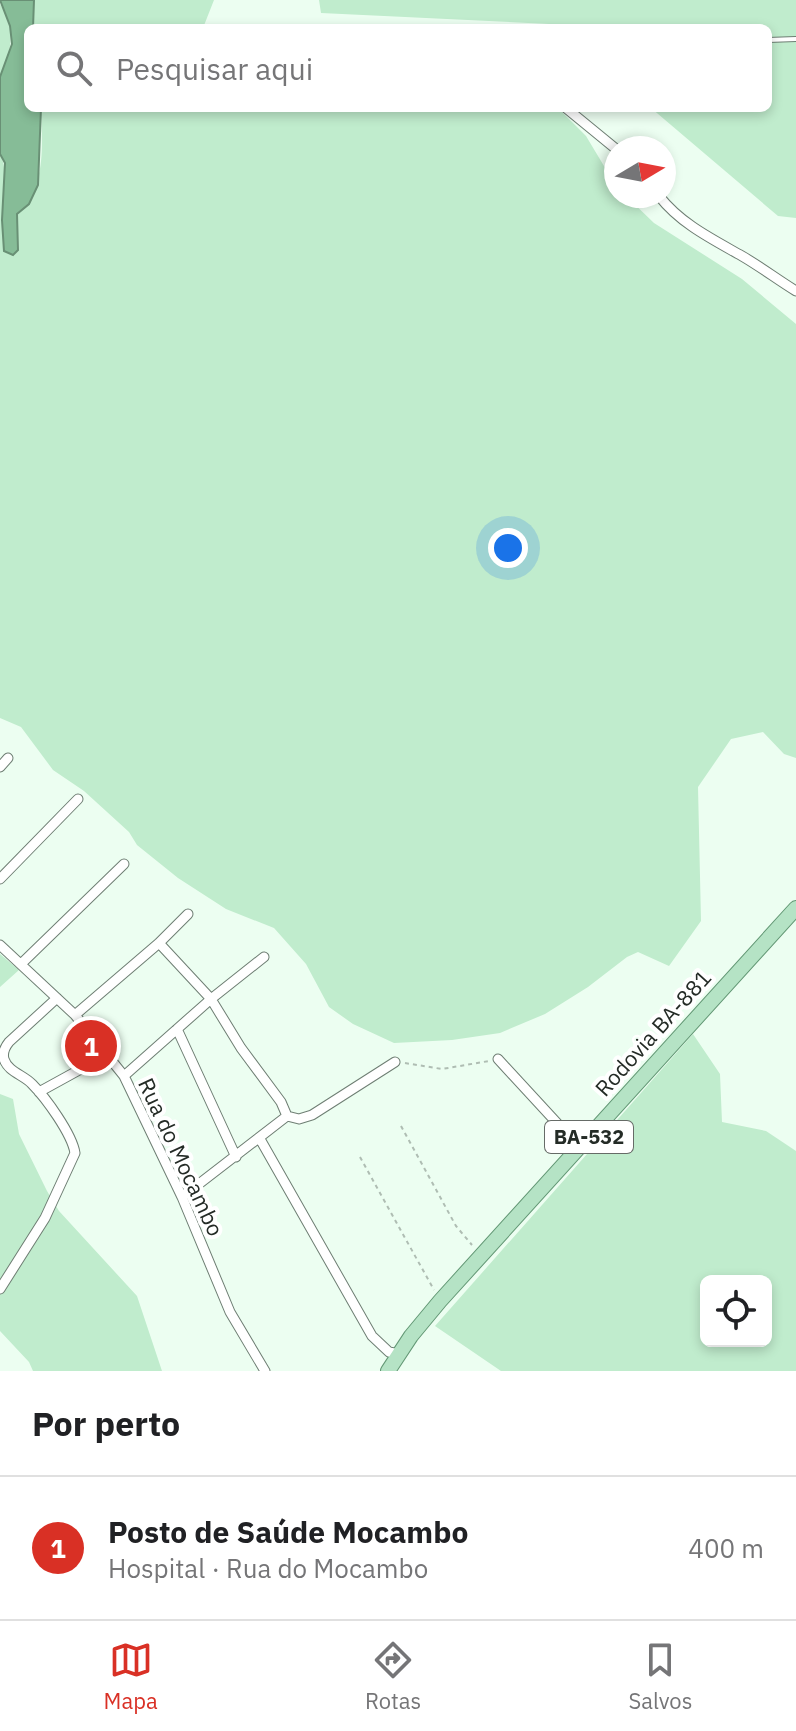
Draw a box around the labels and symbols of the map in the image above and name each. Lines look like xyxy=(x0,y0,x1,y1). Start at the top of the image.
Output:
north arrow xyxy=(604,136,676,208)
your location xyxy=(488,528,528,568)
street label: Rodovia BA-881 xyxy=(588,963,717,1102)
pin: 1 xyxy=(65,1016,117,1076)
street label: Rua do Mocambo xyxy=(132,1073,231,1240)
road number: BA-532 xyxy=(545,1121,633,1153)

